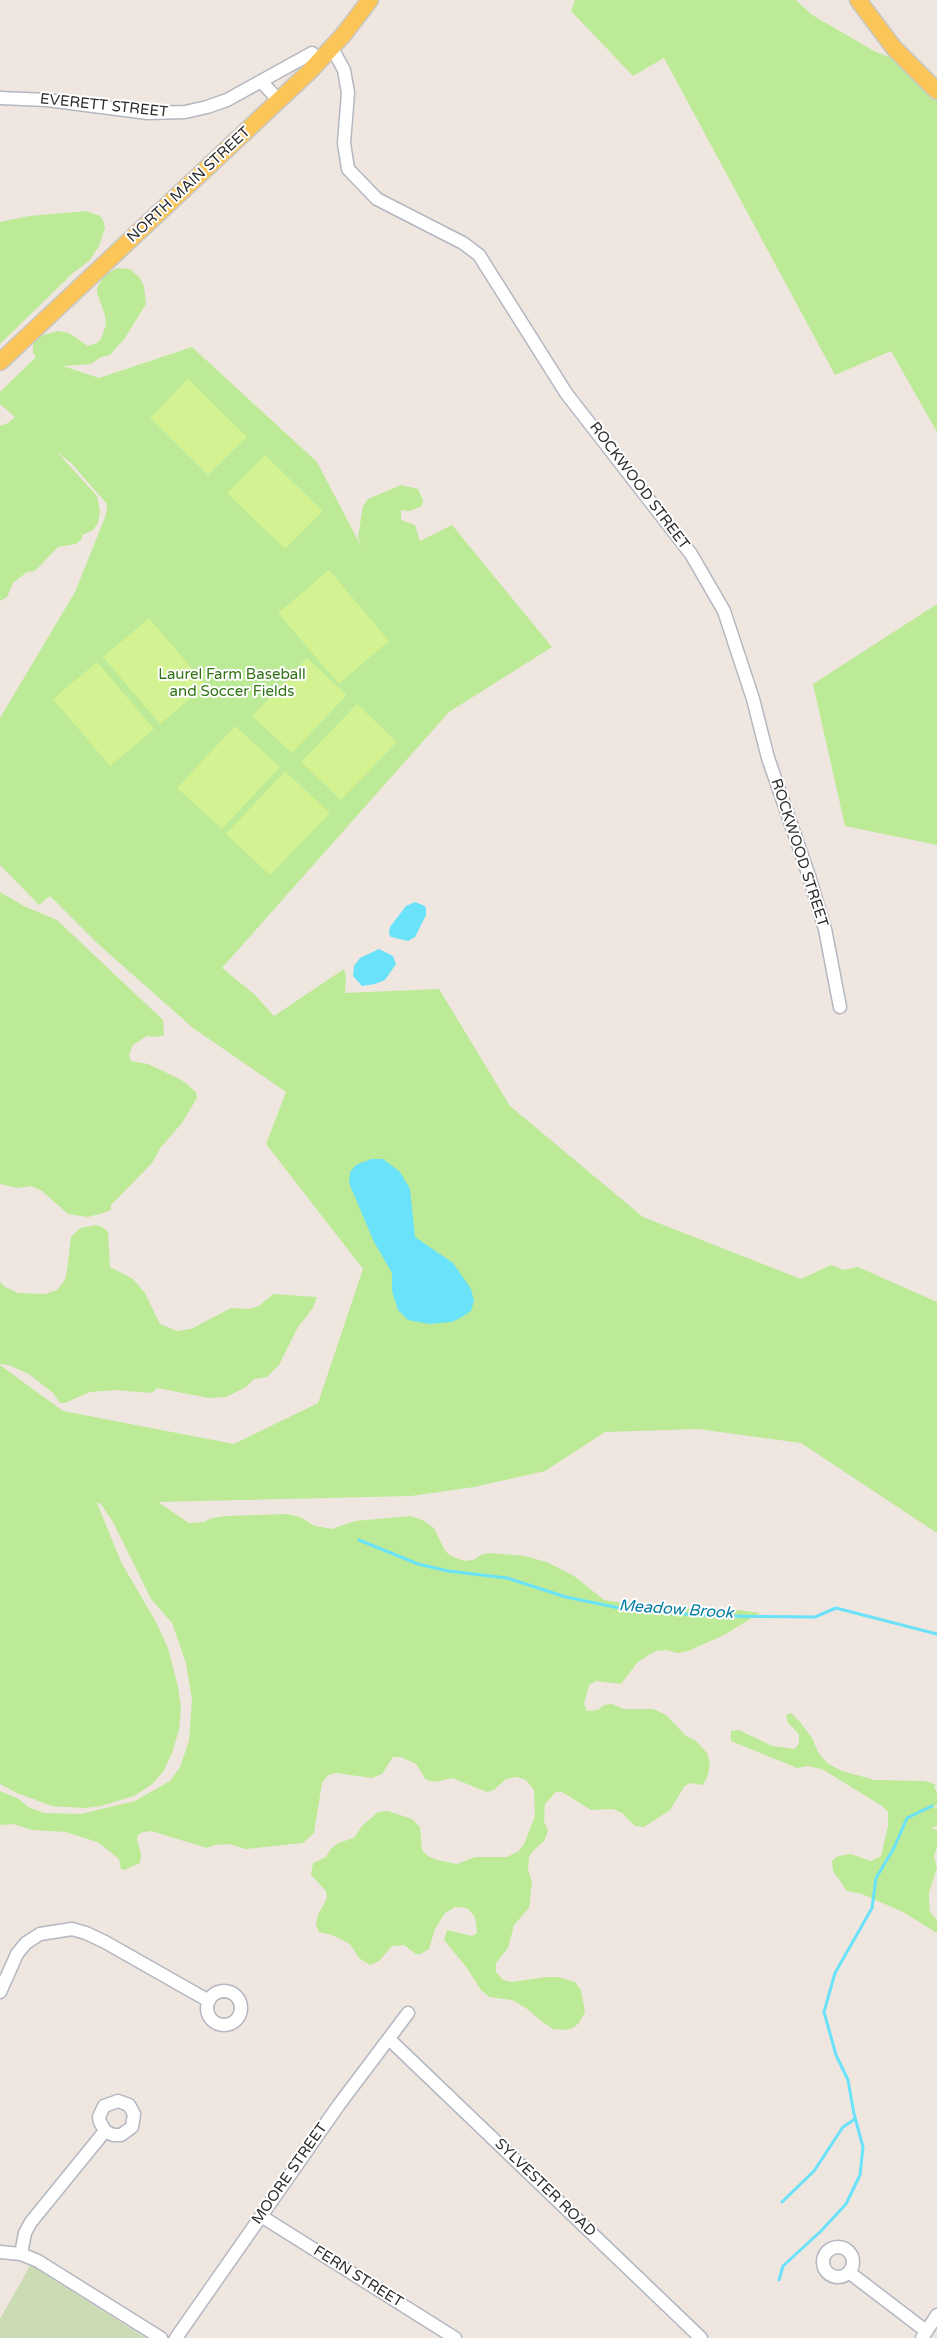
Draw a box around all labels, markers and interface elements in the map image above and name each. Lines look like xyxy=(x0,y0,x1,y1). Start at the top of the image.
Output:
street label: EVERETT STREET xyxy=(39,90,169,122)
street label: NORTH MAIN STREET xyxy=(124,123,254,247)
street label: ROCKWOOD STREET xyxy=(585,419,693,553)
park label: Laurel Farm Baseball and Soccer Fields xyxy=(158,666,306,701)
street label: ROCKWOOD STREET xyxy=(767,777,831,929)
water label: Meadow Brook xyxy=(618,1596,734,1624)
street label: MOORE STREET xyxy=(248,2120,332,2228)
street label: SYLVESTER ROAD xyxy=(491,2135,599,2241)
street label: FERN STREET xyxy=(310,2242,406,2312)

